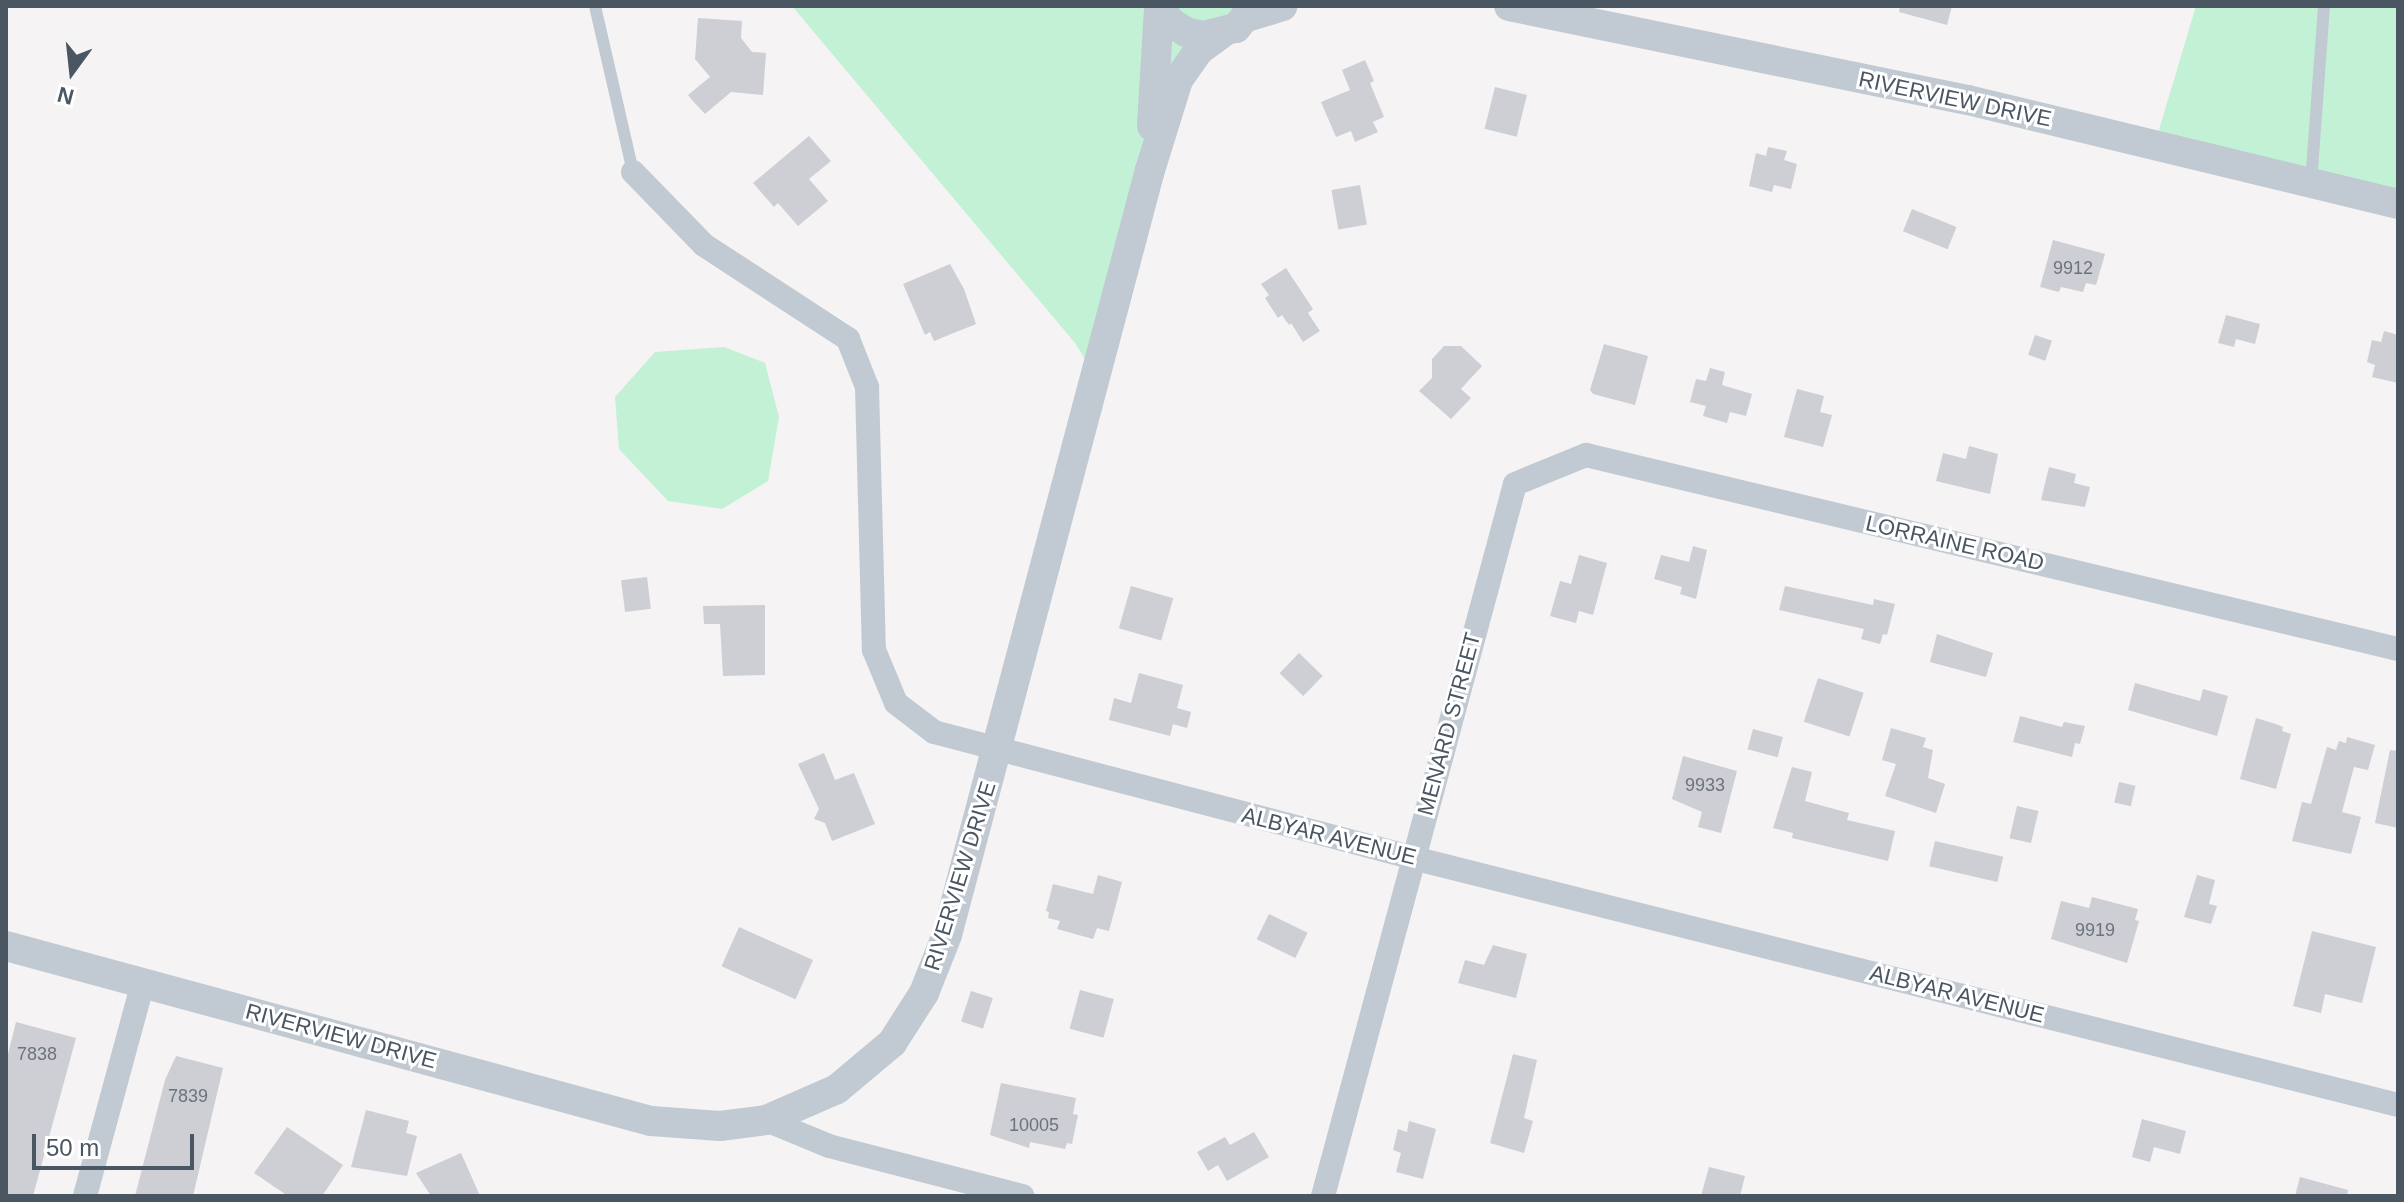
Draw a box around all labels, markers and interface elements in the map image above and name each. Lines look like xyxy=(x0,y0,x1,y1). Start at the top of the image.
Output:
north arrow xyxy=(32,32,112,112)
street label: RIVERVIEW DRIVE xyxy=(1856,66,2054,132)
text: N xyxy=(55,82,77,110)
house number: 9912 xyxy=(2053,257,2093,279)
street label: LORRAINE ROAD xyxy=(1863,510,2047,576)
street label: MENARD STREET xyxy=(1412,630,1486,818)
house number: 9933 xyxy=(1685,774,1725,796)
street label: RIVERVIEW DRIVE xyxy=(919,778,1001,974)
street label: ALBYAR AVENUE xyxy=(1238,801,1420,871)
house number: 9919 xyxy=(2075,919,2115,941)
street label: ALBYAR AVENUE xyxy=(1866,959,2048,1029)
street label: RIVERVIEW DRIVE xyxy=(243,998,439,1074)
house number: 7838 xyxy=(17,1043,57,1065)
house number: 7839 xyxy=(168,1085,208,1107)
house number: 10005 xyxy=(1009,1114,1059,1136)
scale bar xyxy=(36,1118,198,1168)
text: 50 m xyxy=(46,1134,99,1161)

